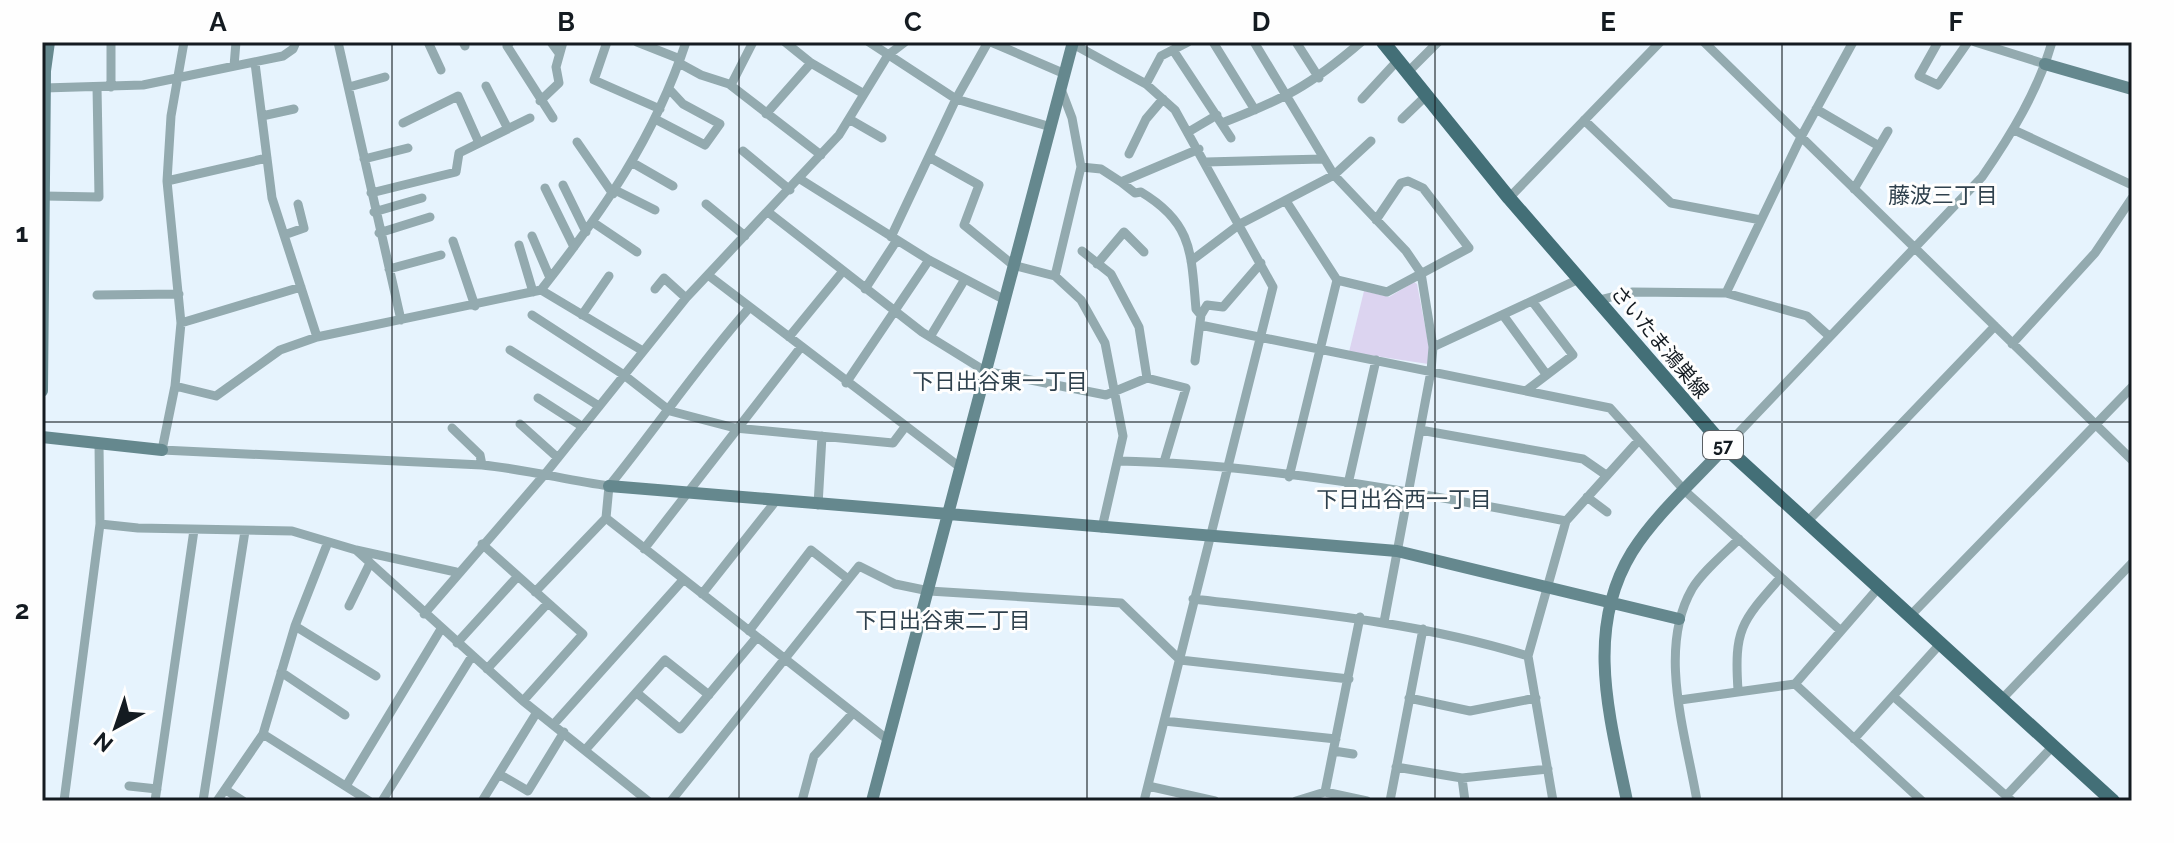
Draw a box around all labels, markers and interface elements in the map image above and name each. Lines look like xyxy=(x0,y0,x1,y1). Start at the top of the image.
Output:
text: A xyxy=(209,7,227,37)
text: B xyxy=(557,7,575,37)
text: C xyxy=(904,7,922,37)
text: D xyxy=(1252,7,1270,37)
text: E xyxy=(1600,7,1616,37)
text: F xyxy=(1949,7,1964,37)
district label: 藤波三丁目 xyxy=(1888,182,1998,208)
text: 1 xyxy=(16,218,29,248)
street label: さいたま鴻巣線 xyxy=(1606,281,1714,403)
district label: 下日出谷東一丁目 xyxy=(912,368,1088,394)
road number: 57 xyxy=(1703,431,1743,459)
district label: 下日出谷西一丁目 xyxy=(1316,486,1492,512)
text: 2 xyxy=(15,595,29,625)
district label: 下日出谷東二丁目 xyxy=(855,607,1031,633)
north arrow xyxy=(76,687,156,767)
text: N xyxy=(88,727,118,758)

